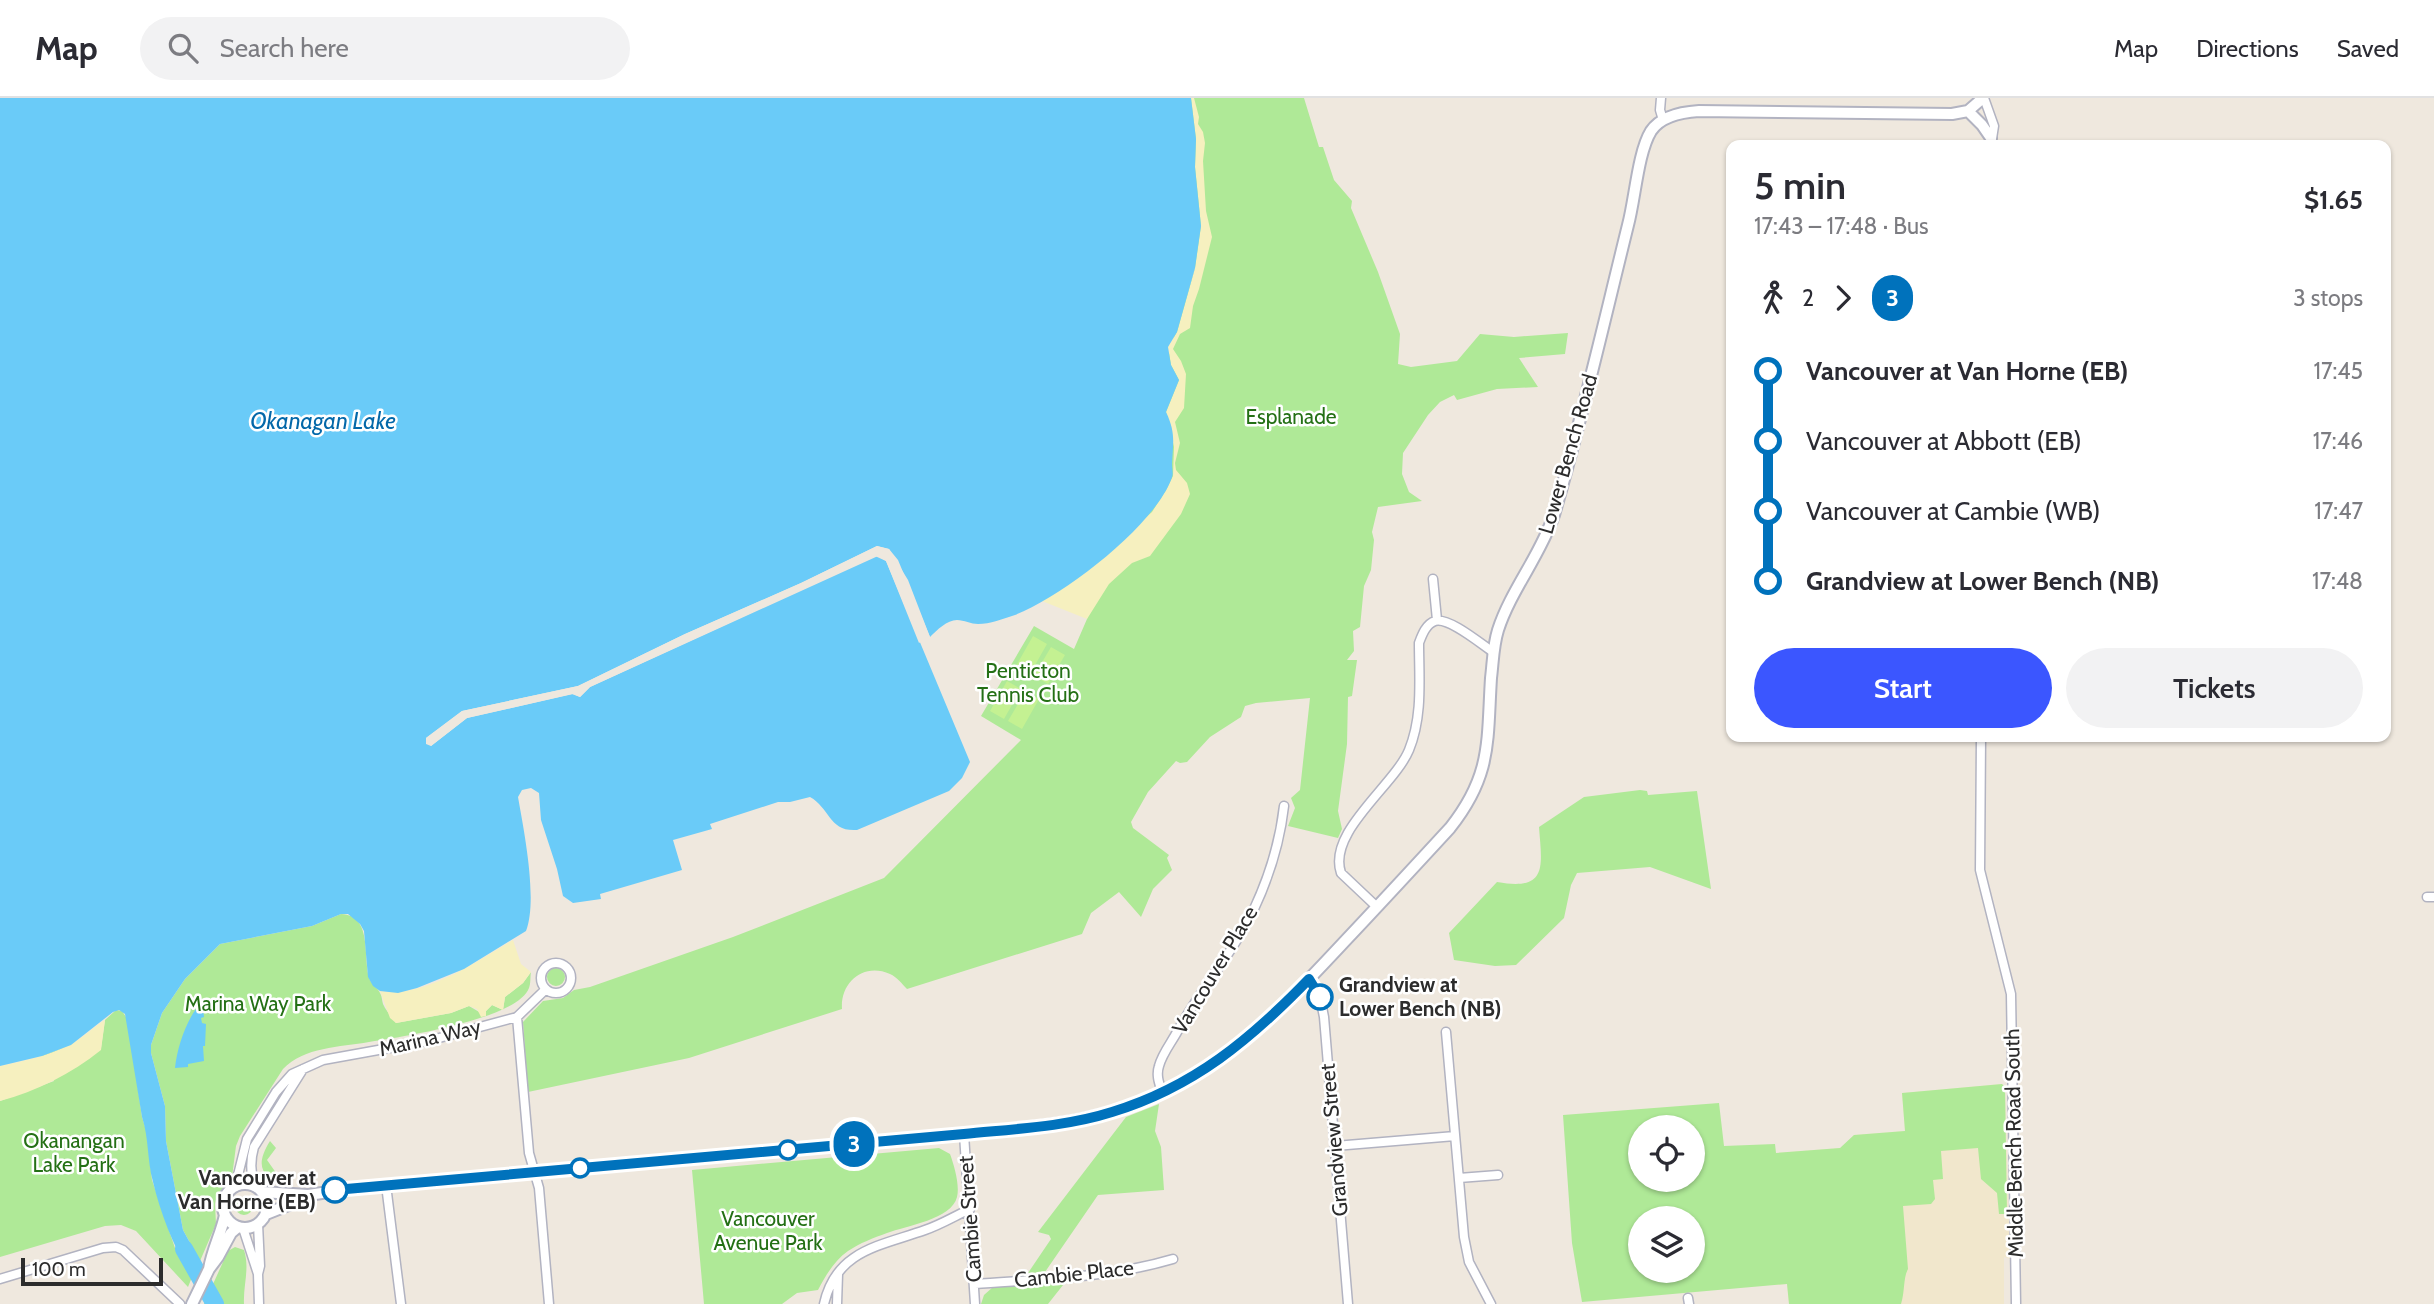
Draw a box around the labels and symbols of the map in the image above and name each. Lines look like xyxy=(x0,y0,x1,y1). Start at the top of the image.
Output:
street label: Lower Bench Road xyxy=(1533,371,1602,537)
park label: Esplanade xyxy=(1245,404,1337,429)
water label: Okanagan Lake xyxy=(250,407,396,435)
park label: Penticton Tennis Club xyxy=(977,658,1079,707)
street label: Vancouver Place xyxy=(1166,901,1263,1038)
place label: Grandview at Lower Bench (NB) xyxy=(1339,972,1501,1021)
marker: Grandview at Lower Bench (NB) xyxy=(1307,984,1333,1010)
park label: Marina Way Park xyxy=(185,991,332,1016)
street label: Marina Way xyxy=(376,1014,484,1061)
street label: Middle Bench Road South xyxy=(1999,1028,2028,1258)
street label: Grandview Street xyxy=(1314,1063,1353,1218)
line badge: 3 xyxy=(831,1121,877,1167)
park label: Okanangan Lake Park xyxy=(23,1128,125,1177)
unlabelled marker xyxy=(778,1140,798,1160)
street label: Cambie Street xyxy=(953,1155,986,1283)
unlabelled marker xyxy=(570,1158,590,1178)
place label: Vancouver at Van Horne (EB) xyxy=(178,1165,316,1214)
marker: Vancouver at Van Horne (EB) xyxy=(322,1177,348,1203)
park label: Vancouver Avenue Park xyxy=(713,1206,823,1255)
scale bar xyxy=(21,1255,163,1287)
street label: Cambie Place xyxy=(1013,1255,1135,1292)

